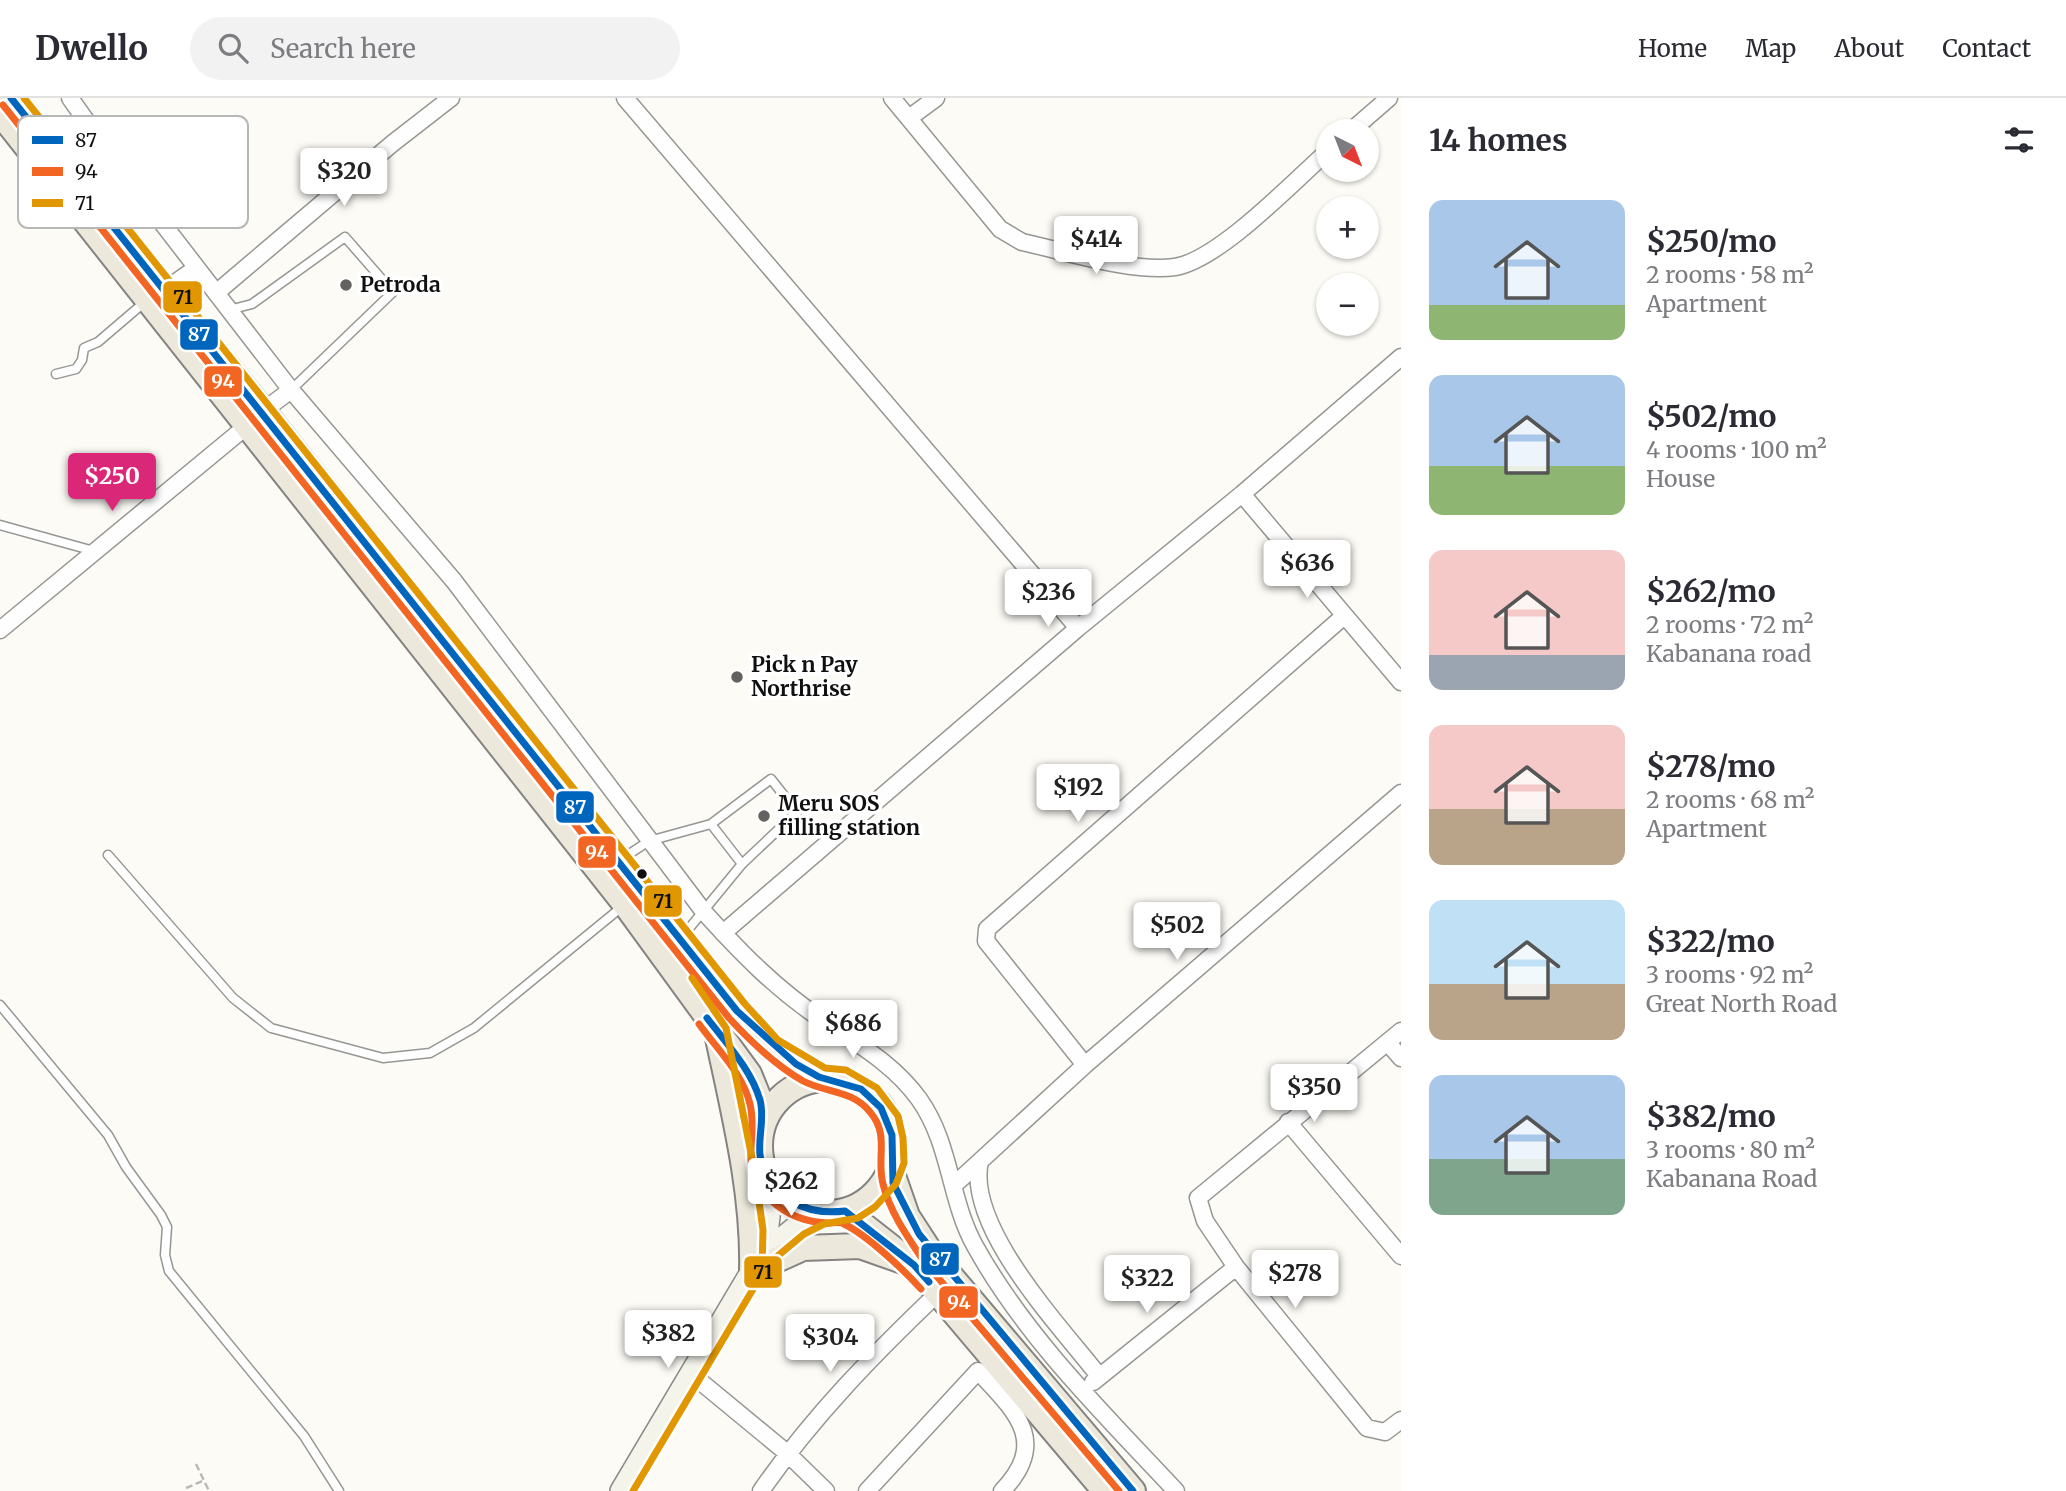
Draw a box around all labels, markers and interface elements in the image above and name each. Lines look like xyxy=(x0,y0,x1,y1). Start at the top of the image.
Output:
search box xyxy=(190,17,680,80)
text: Dwello xyxy=(35,28,148,69)
icon: search xyxy=(214,29,252,67)
text: Search here xyxy=(270,32,416,65)
text: Home xyxy=(1638,33,1707,64)
text: Map xyxy=(1745,33,1796,64)
text: About xyxy=(1834,33,1904,64)
text: Contact xyxy=(1942,33,2031,64)
legend xyxy=(18,116,248,228)
north arrow xyxy=(1316,119,1379,182)
map controls xyxy=(1316,119,1379,336)
text: 14 homes xyxy=(1429,121,1567,159)
icon: filters xyxy=(2000,121,2038,159)
text: 87 xyxy=(75,128,97,152)
pin: $320 xyxy=(303,148,385,208)
text: $320 xyxy=(316,156,372,185)
text: 94 xyxy=(75,159,98,183)
text: 71 xyxy=(75,191,94,215)
button: + xyxy=(1316,196,1379,259)
pin: $414 xyxy=(1055,216,1137,276)
text: $250/mo xyxy=(1646,222,1776,260)
text: $414 xyxy=(1070,224,1122,253)
icon: home xyxy=(1485,228,1569,312)
text: 2 rooms · 58 m² xyxy=(1646,260,1814,289)
place label: Petroda xyxy=(360,271,441,298)
button: − xyxy=(1316,273,1379,336)
marker: Petroda xyxy=(338,277,354,293)
line badge: 71 xyxy=(162,280,203,314)
text: 71 xyxy=(173,285,193,309)
text: Apartment xyxy=(1646,289,1767,318)
line badge: 87 xyxy=(179,318,219,351)
text: 87 xyxy=(188,322,210,346)
line badge: 94 xyxy=(203,365,243,398)
text: 94 xyxy=(211,369,235,393)
text: $502/mo xyxy=(1646,397,1776,435)
icon: home xyxy=(1485,403,1569,487)
text: 4 rooms · 100 m² xyxy=(1646,435,1827,464)
pin: $250 xyxy=(71,454,153,513)
text: $250 xyxy=(84,461,140,490)
text: House xyxy=(1646,464,1715,493)
pin: $636 xyxy=(1266,540,1348,600)
text: $636 xyxy=(1280,548,1334,577)
pin: $236 xyxy=(1007,570,1089,629)
text: $262/mo xyxy=(1646,572,1776,610)
text: $236 xyxy=(1021,577,1075,606)
icon: home xyxy=(1485,578,1569,662)
text: 2 rooms · 72 m² xyxy=(1646,610,1813,639)
text: Kabanana road xyxy=(1646,639,1811,668)
place label: Pick n Pay Northrise xyxy=(751,651,858,702)
marker: Pick n Pay Northrise xyxy=(729,669,745,685)
text: $278/mo xyxy=(1646,747,1775,785)
icon: home xyxy=(1485,753,1569,837)
pin: $192 xyxy=(1037,764,1119,824)
text: $192 xyxy=(1053,772,1103,801)
text: 2 rooms · 68 m² xyxy=(1646,785,1814,814)
line badge: 87 xyxy=(555,790,595,824)
place label: Meru SOS filling station xyxy=(778,790,920,841)
text: 87 xyxy=(564,795,586,819)
marker: Meru SOS filling station xyxy=(756,808,772,824)
text: Apartment xyxy=(1646,814,1767,843)
line badge: 94 xyxy=(577,835,617,869)
text: 94 xyxy=(585,840,609,864)
unlabelled marker xyxy=(635,867,649,881)
line badge: 71 xyxy=(643,884,683,918)
text: 71 xyxy=(653,889,673,913)
pin: $502 xyxy=(1136,902,1218,962)
text: $502 xyxy=(1149,910,1205,939)
text: $322/mo xyxy=(1646,922,1775,960)
icon: home xyxy=(1485,928,1569,1012)
text: 3 rooms · 92 m² xyxy=(1646,960,1813,989)
text: Great North Road xyxy=(1646,989,1837,1018)
pin: $686 xyxy=(812,1000,894,1060)
text: $686 xyxy=(824,1008,882,1037)
pin: $350 xyxy=(1273,1065,1355,1124)
text: $350 xyxy=(1286,1072,1342,1101)
text: $382/mo xyxy=(1646,1097,1776,1135)
icon: home xyxy=(1485,1103,1569,1187)
text: 3 rooms · 80 m² xyxy=(1646,1135,1815,1164)
pin: $262 xyxy=(750,1158,832,1218)
text: Kabanana Road xyxy=(1646,1164,1817,1193)
text: $262 xyxy=(764,1166,818,1195)
line badge: 87 xyxy=(920,1242,960,1276)
text: 87 xyxy=(929,1247,951,1271)
pin: $278 xyxy=(1254,1250,1336,1310)
line badge: 71 xyxy=(743,1255,783,1289)
pin: $322 xyxy=(1106,1256,1188,1315)
text: $278 xyxy=(1268,1258,1322,1287)
text: 71 xyxy=(753,1260,773,1284)
text: $322 xyxy=(1120,1263,1174,1292)
line badge: 94 xyxy=(938,1285,979,1319)
text: 94 xyxy=(947,1290,971,1314)
pin: $382 xyxy=(627,1310,709,1370)
pin: $304 xyxy=(789,1314,871,1374)
text: $382 xyxy=(641,1318,695,1347)
text: $304 xyxy=(802,1322,858,1351)

